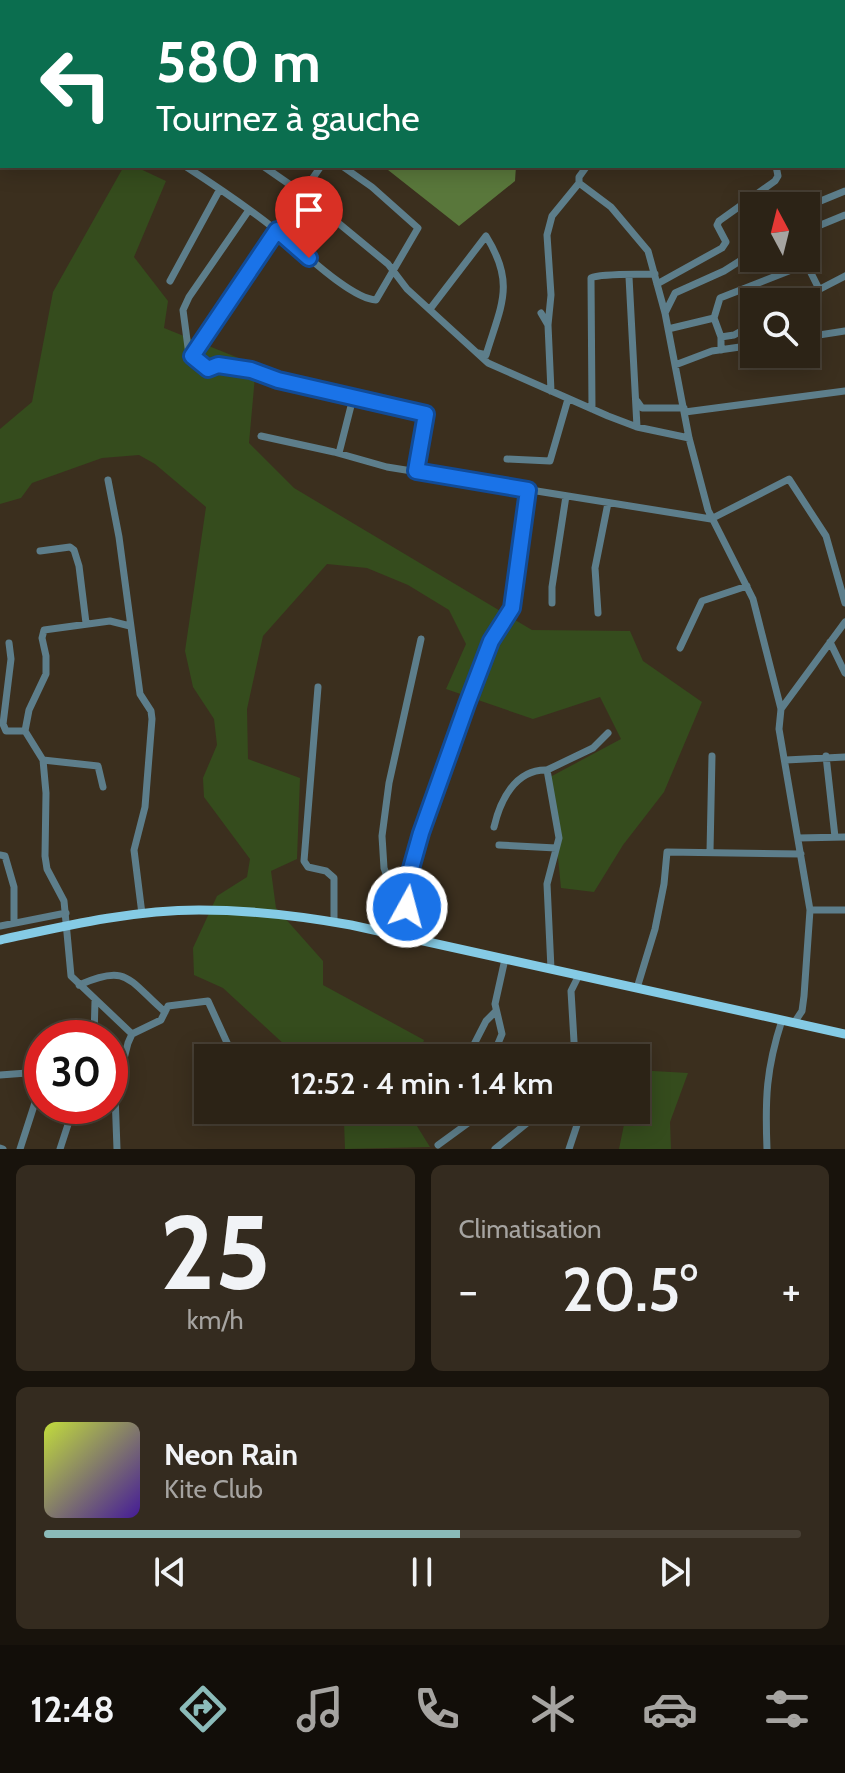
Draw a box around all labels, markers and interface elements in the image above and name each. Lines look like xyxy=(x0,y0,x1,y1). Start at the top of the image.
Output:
text: 580 m xyxy=(156,28,321,96)
icon: left xyxy=(24,32,128,136)
text: Tournez à gauche xyxy=(156,96,420,140)
pin xyxy=(275,176,343,258)
icon: arrive xyxy=(287,188,331,232)
north arrow xyxy=(740,192,820,272)
map controls xyxy=(740,192,820,368)
button: search xyxy=(740,288,820,368)
position arrow xyxy=(365,865,449,949)
speed limit sign: 30 xyxy=(24,1020,128,1124)
text: 12:52 · 4 min · 1.4 km xyxy=(291,1065,553,1102)
text: 25 xyxy=(160,1189,271,1315)
text: Climatisation xyxy=(459,1213,602,1245)
text: 20.5° xyxy=(562,1253,698,1326)
text: − xyxy=(459,1264,478,1317)
text: + xyxy=(782,1264,801,1317)
text: km/h xyxy=(187,1304,244,1336)
text: Neon Rain xyxy=(164,1436,298,1473)
text: Kite Club xyxy=(164,1473,263,1505)
icon: previous xyxy=(148,1550,192,1594)
icon: pause xyxy=(400,1550,444,1594)
icon: next xyxy=(653,1550,697,1594)
icon: directions xyxy=(175,1681,231,1737)
icon: music xyxy=(292,1681,348,1737)
icon: phone xyxy=(409,1681,465,1737)
icon: climate xyxy=(525,1681,581,1737)
icon: car xyxy=(642,1681,698,1737)
icon: filters xyxy=(759,1681,815,1737)
text: 12:48 xyxy=(30,1687,115,1731)

